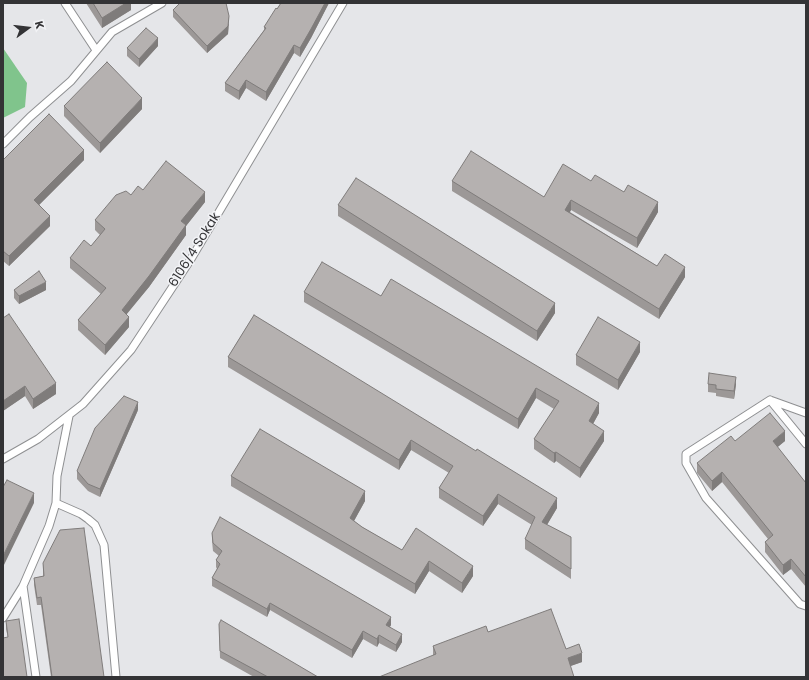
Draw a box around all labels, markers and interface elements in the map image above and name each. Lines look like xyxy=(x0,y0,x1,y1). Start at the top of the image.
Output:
north arrow xyxy=(8,8,48,48)
text: K xyxy=(31,19,48,31)
street label: 6106/4 Sokak xyxy=(166,210,224,290)

